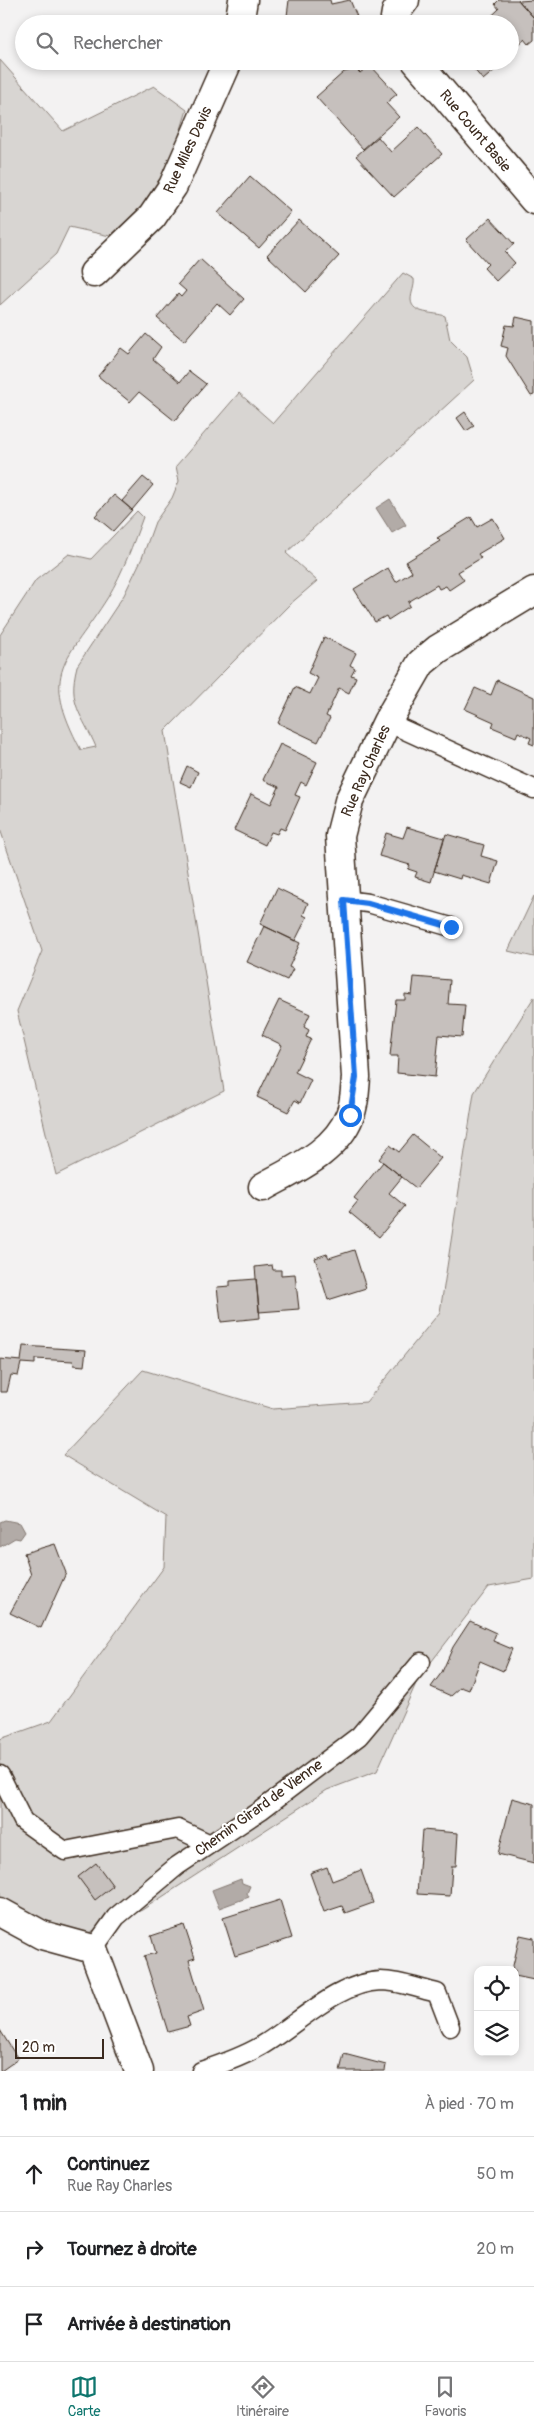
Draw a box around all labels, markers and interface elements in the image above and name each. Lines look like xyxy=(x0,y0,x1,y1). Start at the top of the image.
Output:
search box xyxy=(15,15,519,70)
icon: search xyxy=(33,29,61,57)
text: Rechercher xyxy=(73,31,163,55)
street label: Rue Count Basie xyxy=(435,86,515,176)
street label: Rue Miles Davis xyxy=(160,103,217,197)
street label: Rue Ray Charles xyxy=(337,722,395,820)
route end xyxy=(440,916,463,939)
route start xyxy=(339,1104,362,1127)
street label: Chemin Girard de Vienne xyxy=(192,1755,327,1861)
map controls xyxy=(474,1966,519,2056)
button: locate xyxy=(474,1966,519,2011)
button: layers xyxy=(474,2011,519,2056)
scale bar xyxy=(15,2036,104,2059)
text: 20 m xyxy=(22,2039,55,2056)
text: 1 min xyxy=(20,2090,67,2117)
text: À pied · 70 m xyxy=(424,2094,514,2114)
text: Continuez xyxy=(67,2152,150,2176)
icon: ahead xyxy=(20,2160,48,2188)
text: 50 m xyxy=(477,2164,514,2184)
text: Rue Ray Charles xyxy=(67,2176,172,2196)
icon: right xyxy=(20,2235,48,2263)
text: Tournez à droite xyxy=(67,2237,197,2261)
text: 20 m xyxy=(476,2239,514,2259)
icon: arrive xyxy=(20,2310,48,2338)
text: Arrivée à destination xyxy=(67,2312,231,2336)
tab: Carte xyxy=(68,2373,100,2420)
tab: Itinéraire xyxy=(236,2373,289,2420)
tab: Favoris xyxy=(425,2373,466,2420)

